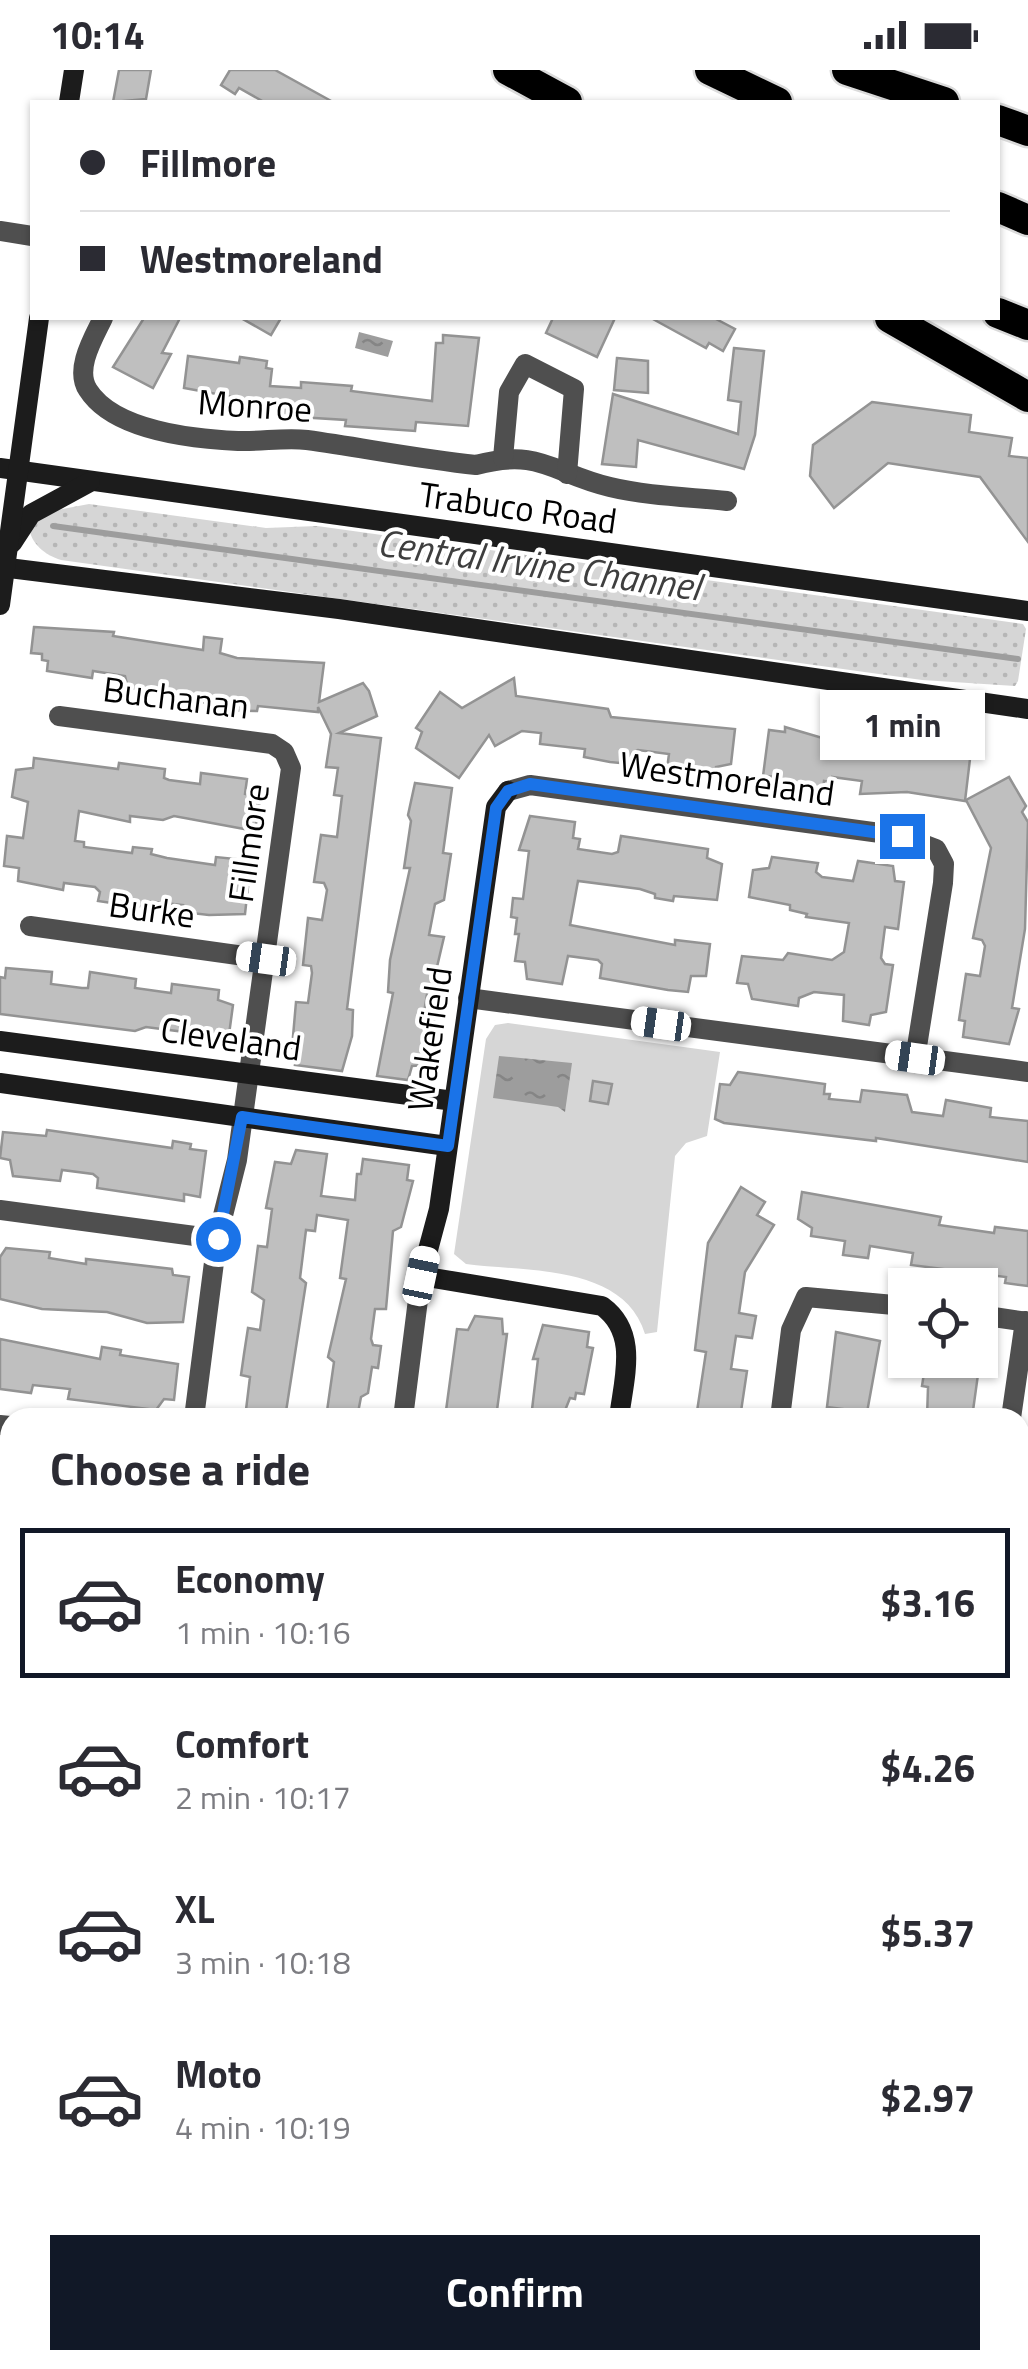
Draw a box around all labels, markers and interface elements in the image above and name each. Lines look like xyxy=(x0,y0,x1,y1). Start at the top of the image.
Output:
text: 10:14 xyxy=(50,6,145,64)
text: Fillmore xyxy=(140,134,276,192)
text: Westmoreland xyxy=(140,230,383,288)
street label: Monroe xyxy=(196,374,314,436)
street label: Trabuco Road xyxy=(416,466,620,548)
water label: Central Irvine Channel xyxy=(374,513,708,616)
street label: Buchanan xyxy=(100,661,252,733)
callout: 1 min xyxy=(820,691,984,761)
text: 1 min xyxy=(864,701,941,749)
street label: Westmoreland xyxy=(616,736,838,820)
street label: Fillmore xyxy=(213,780,283,906)
route end xyxy=(880,814,925,859)
street label: Burke xyxy=(106,876,199,942)
car xyxy=(234,940,298,978)
street label: Wakefield xyxy=(392,963,466,1115)
street label: Cleveland xyxy=(157,1001,305,1075)
car xyxy=(629,1005,693,1043)
car xyxy=(883,1039,947,1077)
route start xyxy=(196,1217,241,1262)
car xyxy=(400,1244,442,1308)
map controls xyxy=(888,1268,998,1378)
button: locate xyxy=(888,1268,998,1378)
text: Choose a ride xyxy=(50,1434,310,1502)
text: Economy xyxy=(175,1550,325,1608)
icon: car xyxy=(55,1558,145,1648)
text: $3.16 xyxy=(880,1574,975,1632)
text: 1 min · 10:16 xyxy=(175,1608,351,1656)
text: Comfort xyxy=(175,1715,309,1773)
icon: car xyxy=(55,1723,145,1813)
text: $4.26 xyxy=(880,1739,975,1797)
text: 2 min · 10:17 xyxy=(175,1773,351,1821)
text: XL xyxy=(175,1880,215,1938)
icon: car xyxy=(55,1888,145,1978)
text: $5.37 xyxy=(880,1904,975,1962)
text: 3 min · 10:18 xyxy=(175,1938,351,1986)
text: Moto xyxy=(175,2045,262,2103)
icon: car xyxy=(55,2053,145,2143)
text: $2.97 xyxy=(880,2069,975,2127)
text: 4 min · 10:19 xyxy=(175,2103,351,2151)
button: Confirm xyxy=(50,2235,980,2350)

